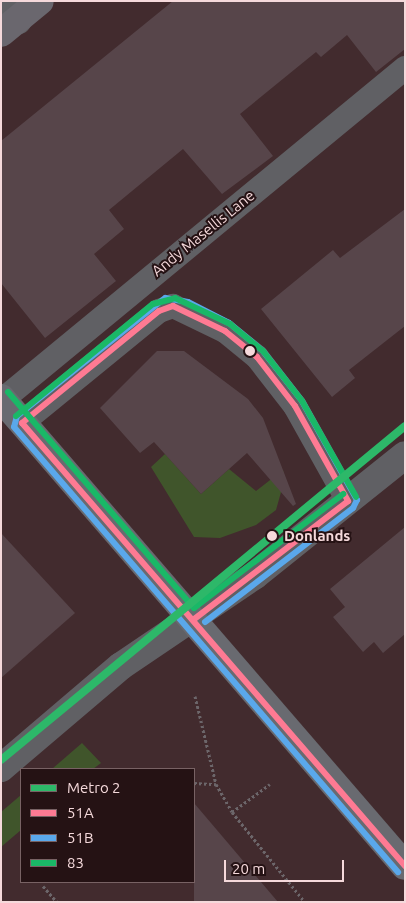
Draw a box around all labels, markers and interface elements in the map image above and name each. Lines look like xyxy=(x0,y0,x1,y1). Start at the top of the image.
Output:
street label: Andy Masellis Lane xyxy=(148,186,258,280)
unlabelled marker xyxy=(245,346,255,356)
marker: Donlands xyxy=(263,527,281,545)
place label: Donlands xyxy=(284,527,350,545)
legend xyxy=(20,768,195,883)
text: Metro 2 xyxy=(67,779,121,796)
text: 51A xyxy=(67,804,94,821)
text: 51B xyxy=(67,829,93,846)
scale bar xyxy=(226,850,346,882)
text: 83 xyxy=(67,854,84,871)
text: 20 m xyxy=(232,860,265,877)

